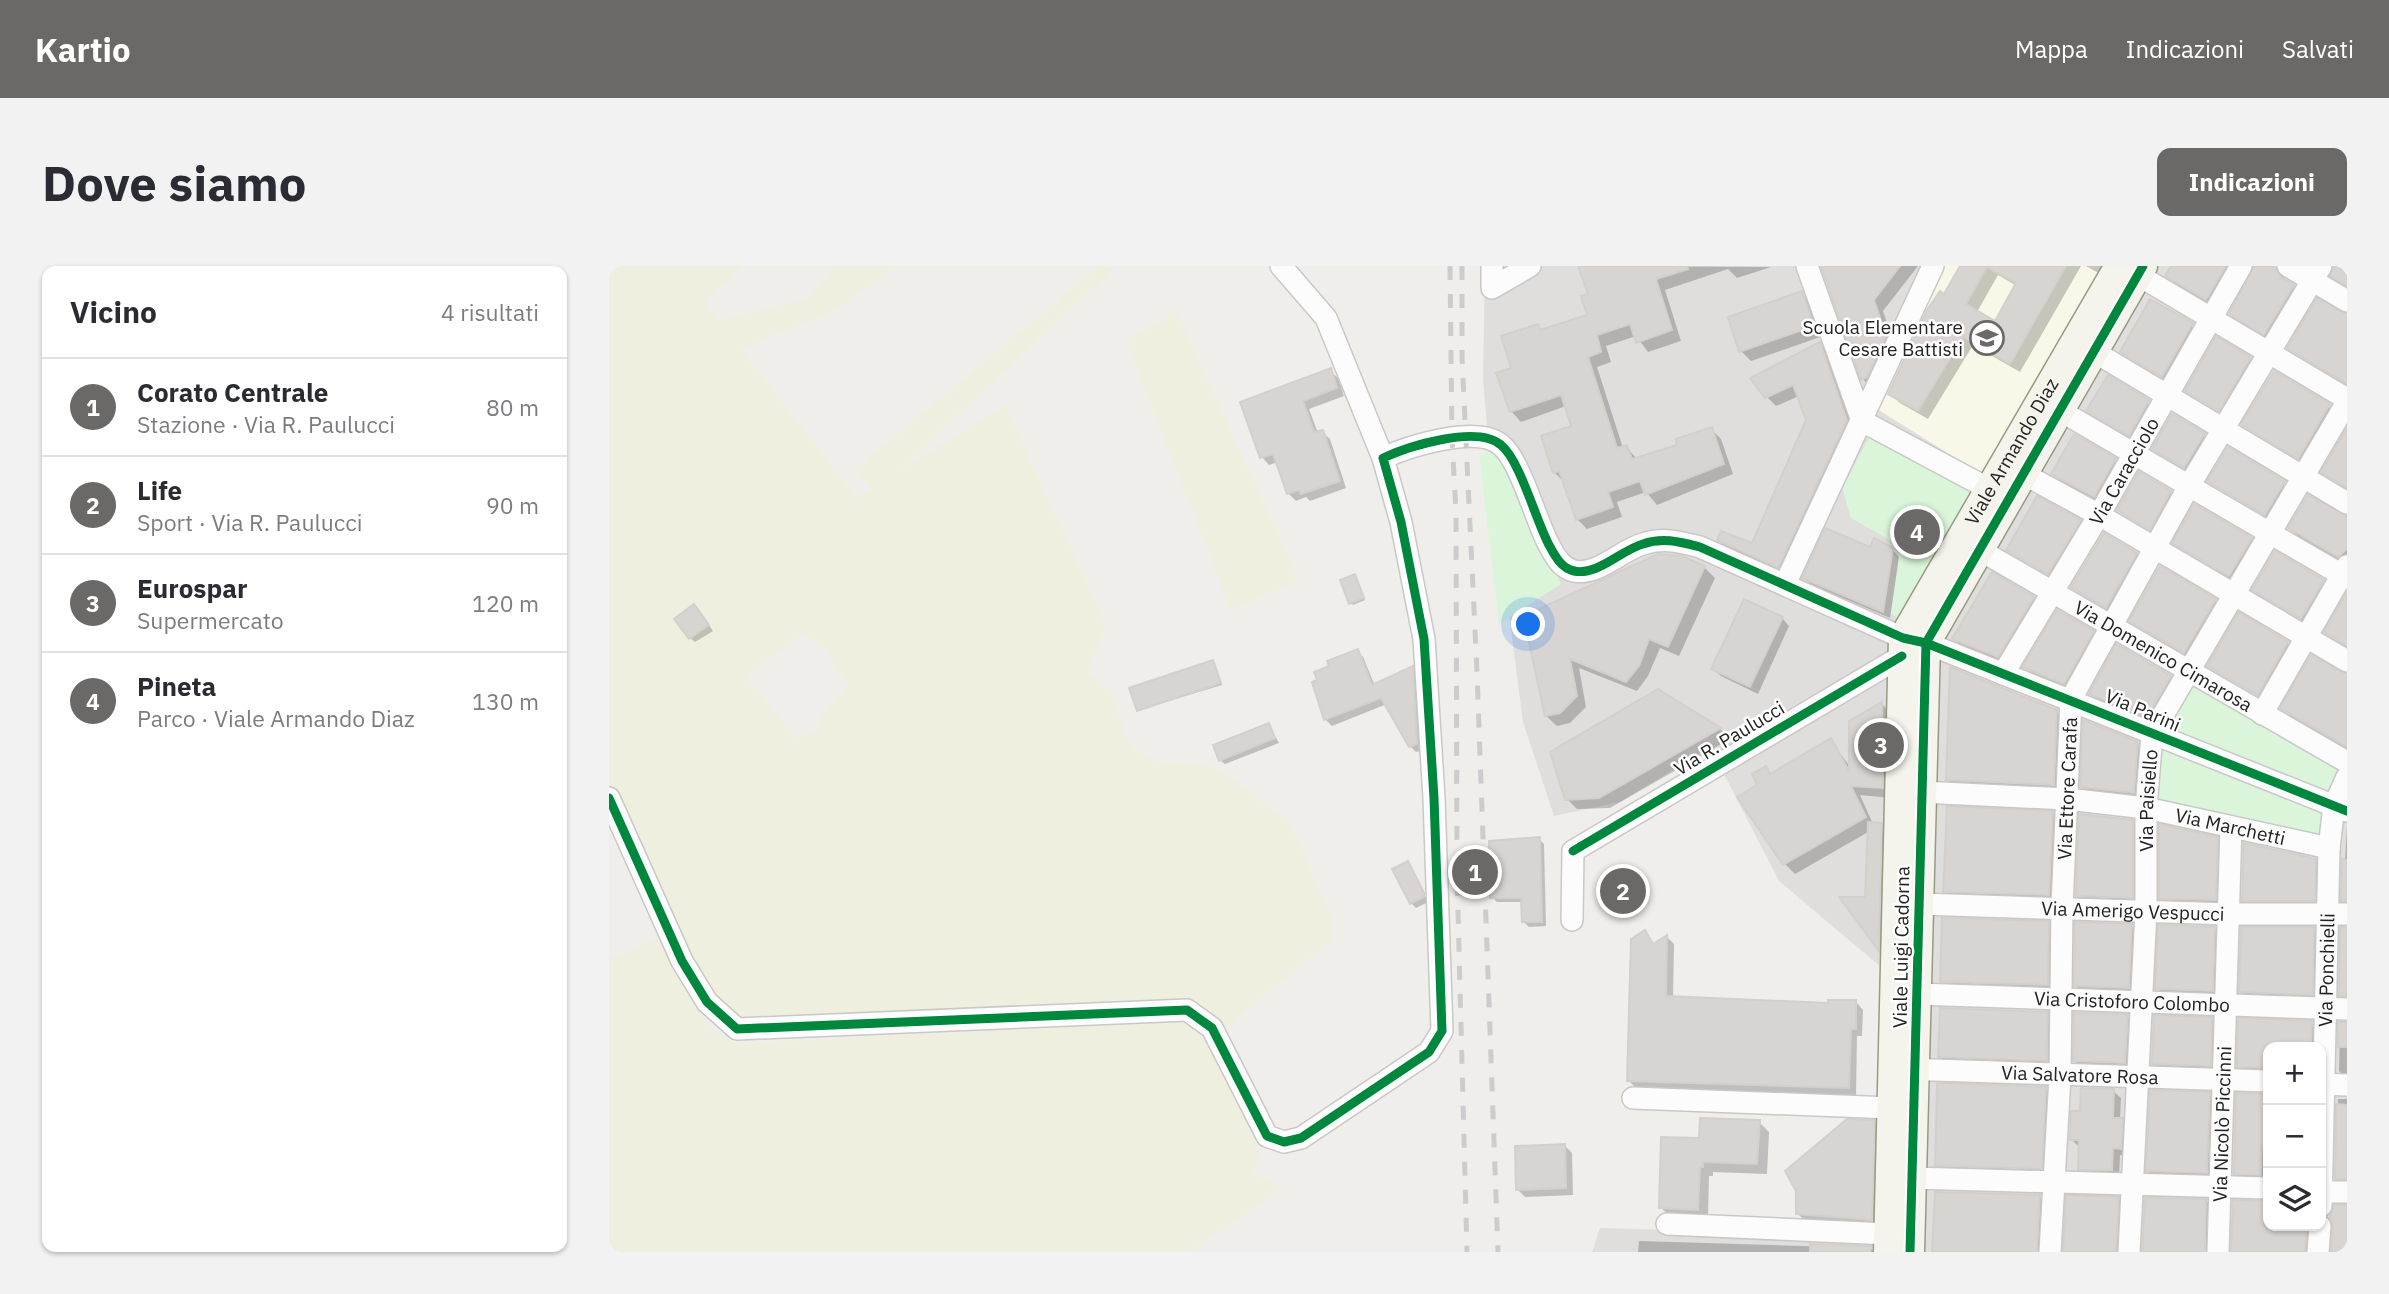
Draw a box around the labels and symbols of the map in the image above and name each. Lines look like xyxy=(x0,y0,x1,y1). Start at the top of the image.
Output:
place label: Scuola Elementare Cesare Battisti xyxy=(1803,315,1963,361)
school or university icon: Scuola Elementare Cesare Battisti xyxy=(1968,319,2006,357)
street label: Viale Armando Diaz xyxy=(1959,373,2064,529)
street label: Via Caracciolo xyxy=(2084,413,2164,530)
pin: 4 xyxy=(1894,506,1940,558)
street label: Via Domenico Cimarosa xyxy=(2070,595,2257,717)
your location xyxy=(1511,607,1545,641)
street label: Via Parini xyxy=(2102,683,2184,737)
street label: Via R. Paulucci xyxy=(1669,696,1789,780)
street label: Via Ettore Carafa xyxy=(2052,716,2082,860)
pin: 3 xyxy=(1858,719,1904,771)
street label: Via Paisiello xyxy=(2134,748,2163,852)
street label: Via Marchetti xyxy=(2173,803,2288,850)
pin: 1 xyxy=(1452,846,1498,898)
pin: 2 xyxy=(1600,865,1646,917)
street label: Viale Luigi Cadorna xyxy=(1888,866,1914,1028)
street label: Via Amerigo Vespucci xyxy=(2041,896,2225,926)
street label: Via Ponchielli xyxy=(2313,913,2340,1027)
street label: Via Cristoforo Colombo xyxy=(2033,986,2230,1017)
street label: Via Nicolò Piccinni xyxy=(2208,1046,2236,1202)
street label: Via Salvatore Rosa xyxy=(2001,1060,2159,1089)

